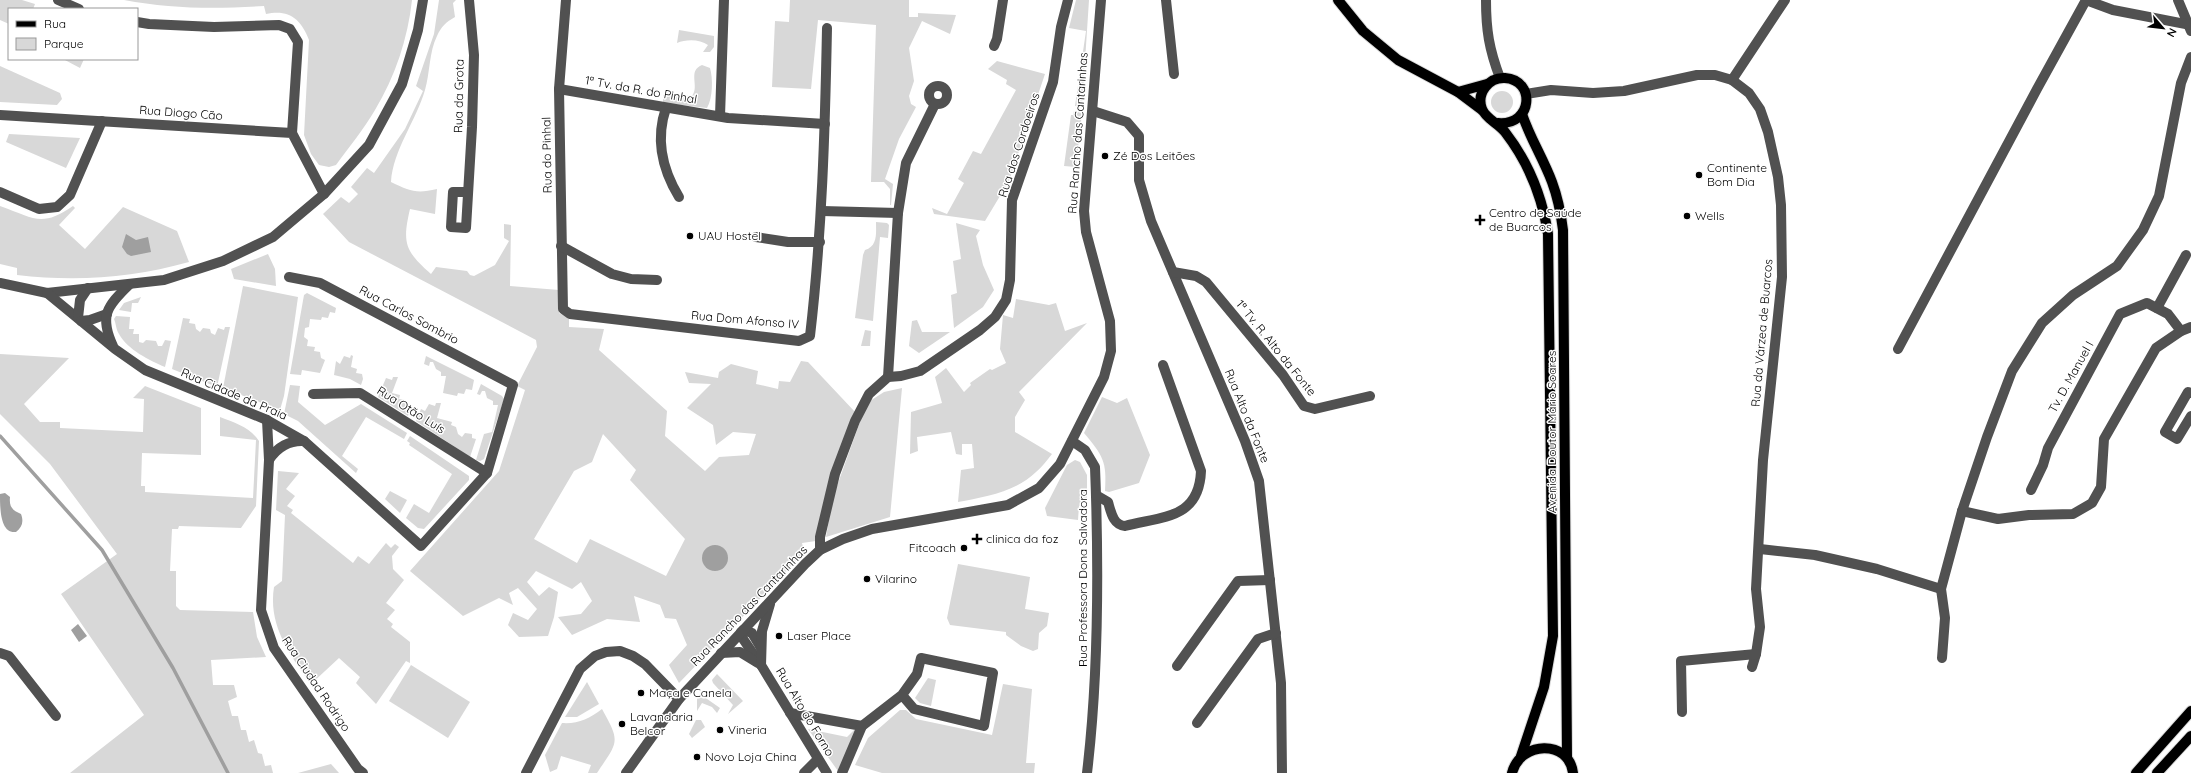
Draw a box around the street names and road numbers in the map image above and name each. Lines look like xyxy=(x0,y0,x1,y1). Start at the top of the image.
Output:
street label: Rua Rancho das Cantarinhas xyxy=(1064,51,1091,214)
street label: Rua da Grota xyxy=(450,59,467,133)
street label: 1ª Tv. da R. do Pinhal xyxy=(584,72,698,107)
street label: Rua dos Cordoeiros xyxy=(995,90,1043,199)
street label: Rua Diogo Cão xyxy=(139,102,223,123)
street label: Rua do Pinhal xyxy=(538,117,555,193)
street label: Rua da Várzea de Buarcos xyxy=(1748,258,1775,408)
street label: Rua Carlos Sombrio xyxy=(357,282,462,347)
street label: 1ª Tv. R. Alto da Fonte xyxy=(1233,297,1320,399)
street label: Rua Dom Afonso IV xyxy=(690,307,800,332)
street label: Tv. D. Manuel I xyxy=(2045,338,2096,415)
street label: Avenida Doutor Mário Soares xyxy=(1544,350,1559,513)
street label: Rua Cidade da Praia xyxy=(179,364,290,423)
street label: Rua Alto da Fonte xyxy=(1222,367,1273,465)
street label: Rua Otão Luís xyxy=(374,383,449,437)
street label: Rua Professora Dona Salvadora xyxy=(1075,489,1090,667)
street label: Rua Rancho das Cantarinhas xyxy=(687,542,810,669)
street label: Rua Ciudad Rodrigo xyxy=(279,633,354,734)
street label: Rua Alto do Forno xyxy=(773,665,838,759)

